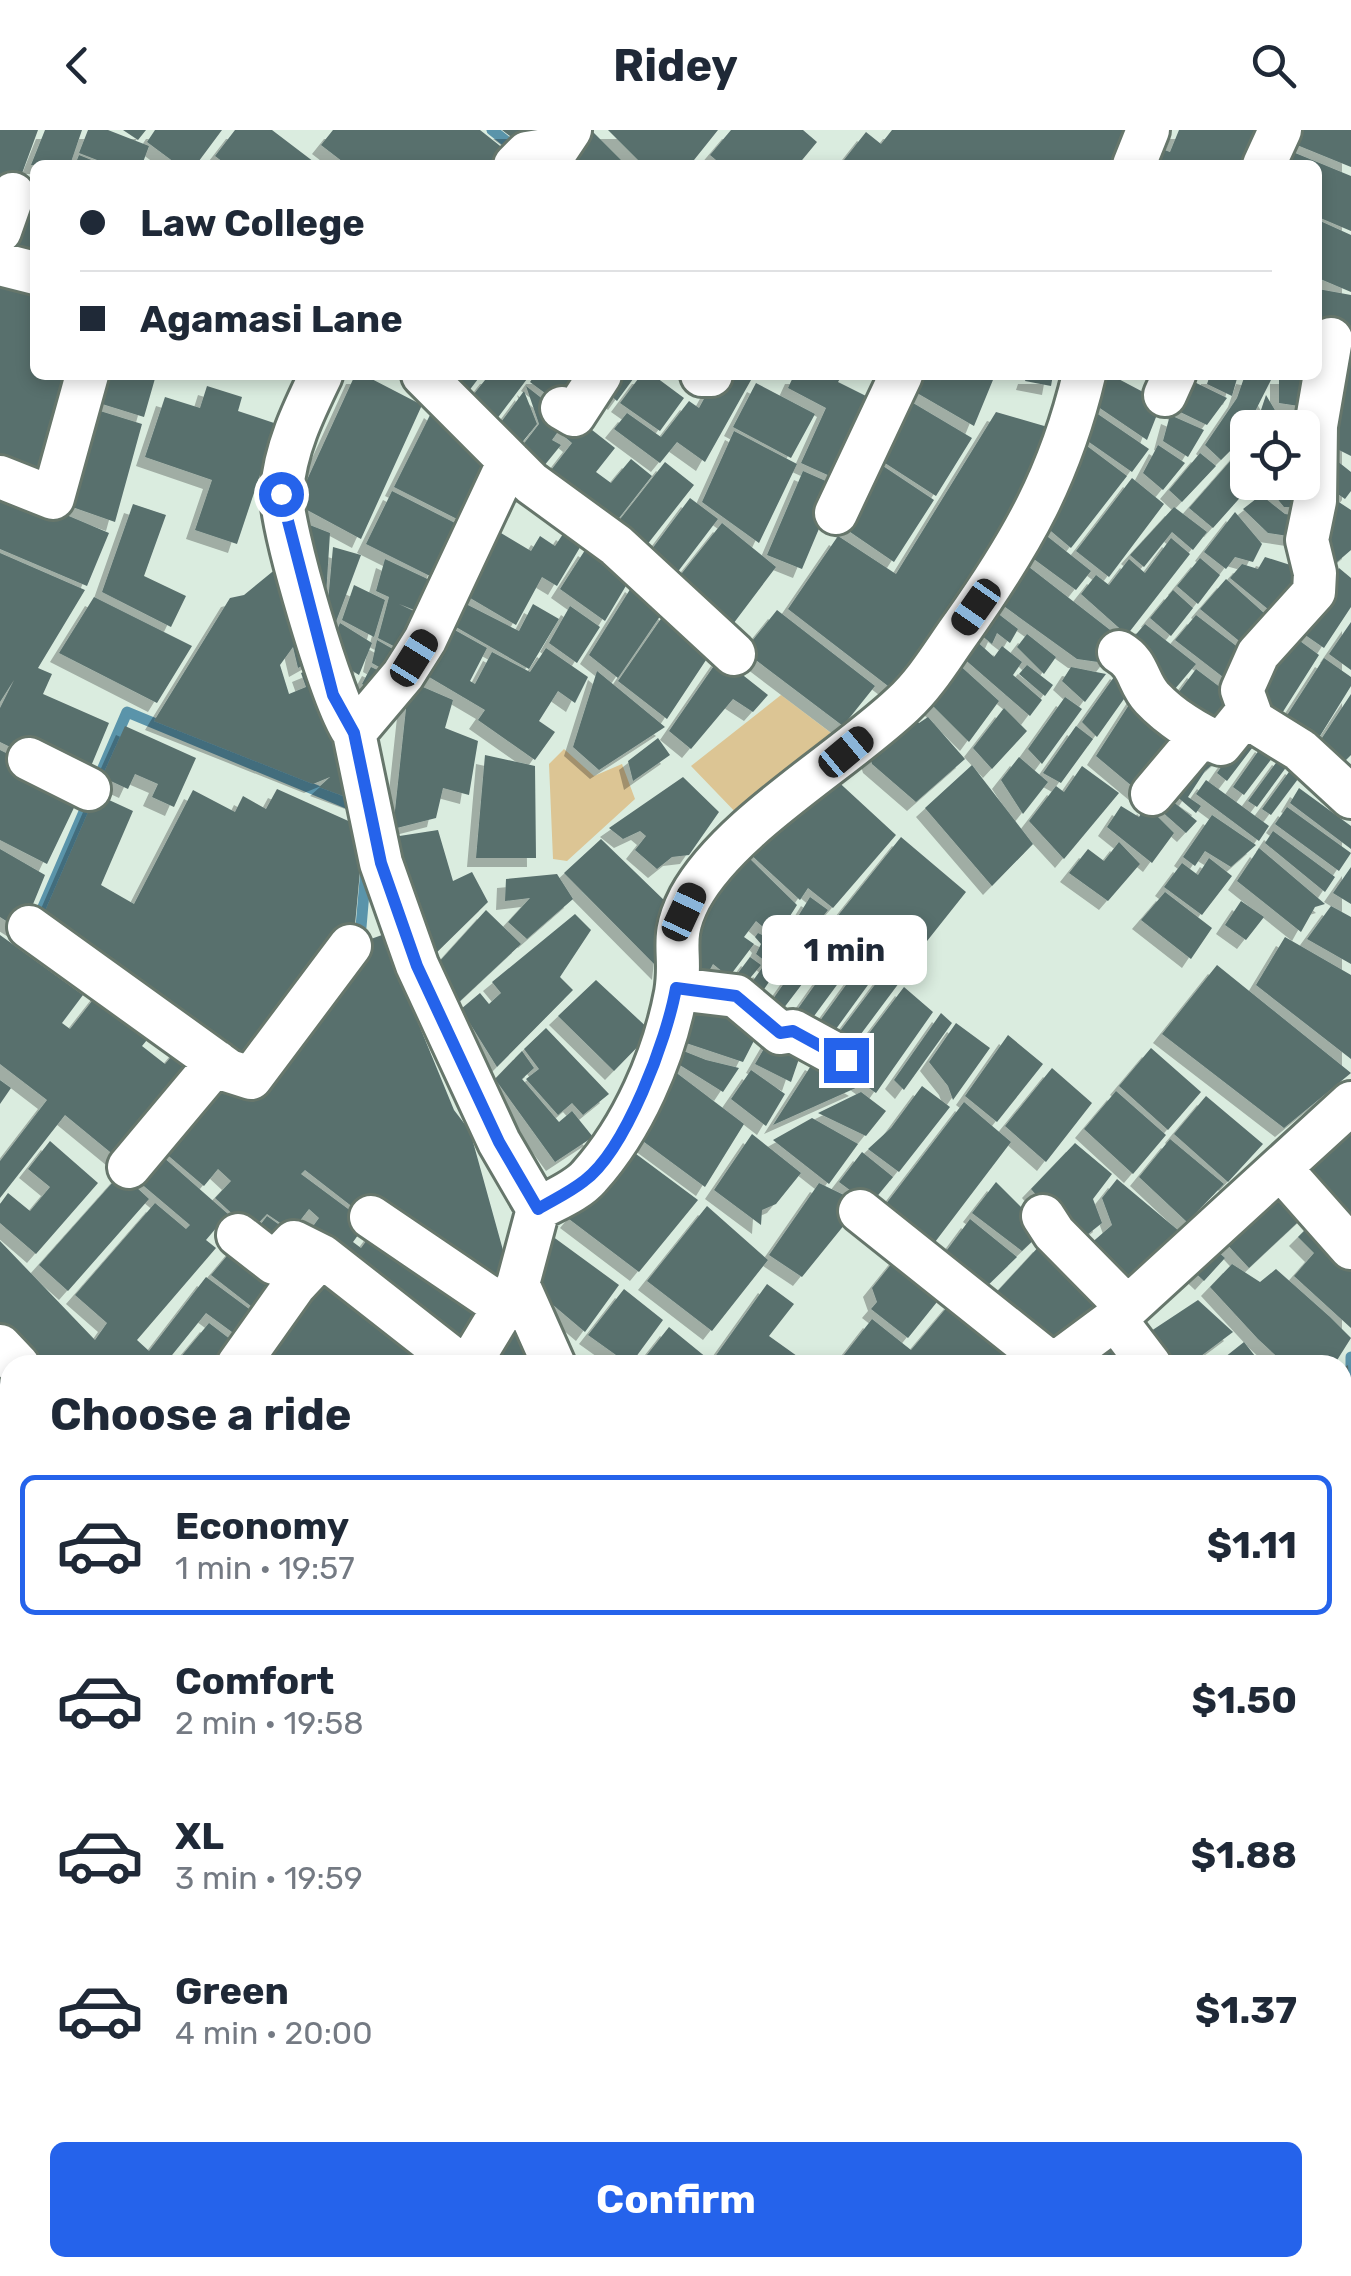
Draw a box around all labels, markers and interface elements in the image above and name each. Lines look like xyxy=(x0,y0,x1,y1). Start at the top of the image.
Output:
icon: back xyxy=(50,38,105,93)
icon: search xyxy=(1246,38,1301,93)
text: Ridey xyxy=(613,39,738,92)
text: Law College xyxy=(140,200,365,246)
text: Agamasi Lane xyxy=(140,296,403,342)
map controls xyxy=(1230,410,1320,500)
button: locate xyxy=(1230,410,1320,500)
route start xyxy=(259,472,304,517)
car xyxy=(947,574,1005,640)
car xyxy=(385,625,443,691)
car xyxy=(813,721,879,783)
car xyxy=(658,878,710,946)
callout: 1 min xyxy=(764,915,928,985)
text: 1 min xyxy=(804,931,885,969)
route end xyxy=(824,1038,869,1083)
text: Choose a ride xyxy=(50,1388,352,1441)
icon: car xyxy=(55,1500,145,1590)
text: Economy xyxy=(175,1503,349,1549)
text: $1.11 xyxy=(1207,1522,1297,1568)
text: 1 min · 19:57 xyxy=(175,1549,355,1587)
icon: car xyxy=(55,1655,145,1745)
text: Comfort xyxy=(175,1658,334,1704)
text: $1.50 xyxy=(1192,1677,1297,1723)
text: 2 min · 19:58 xyxy=(175,1704,364,1742)
icon: car xyxy=(55,1810,145,1900)
text: XL xyxy=(175,1813,224,1859)
text: $1.88 xyxy=(1191,1832,1297,1878)
text: 3 min · 19:59 xyxy=(175,1859,363,1897)
icon: car xyxy=(55,1965,145,2055)
text: Green xyxy=(175,1968,289,2014)
text: $1.37 xyxy=(1195,1987,1297,2033)
text: 4 min · 20:00 xyxy=(175,2014,372,2052)
button: Confirm xyxy=(50,2142,1302,2257)

